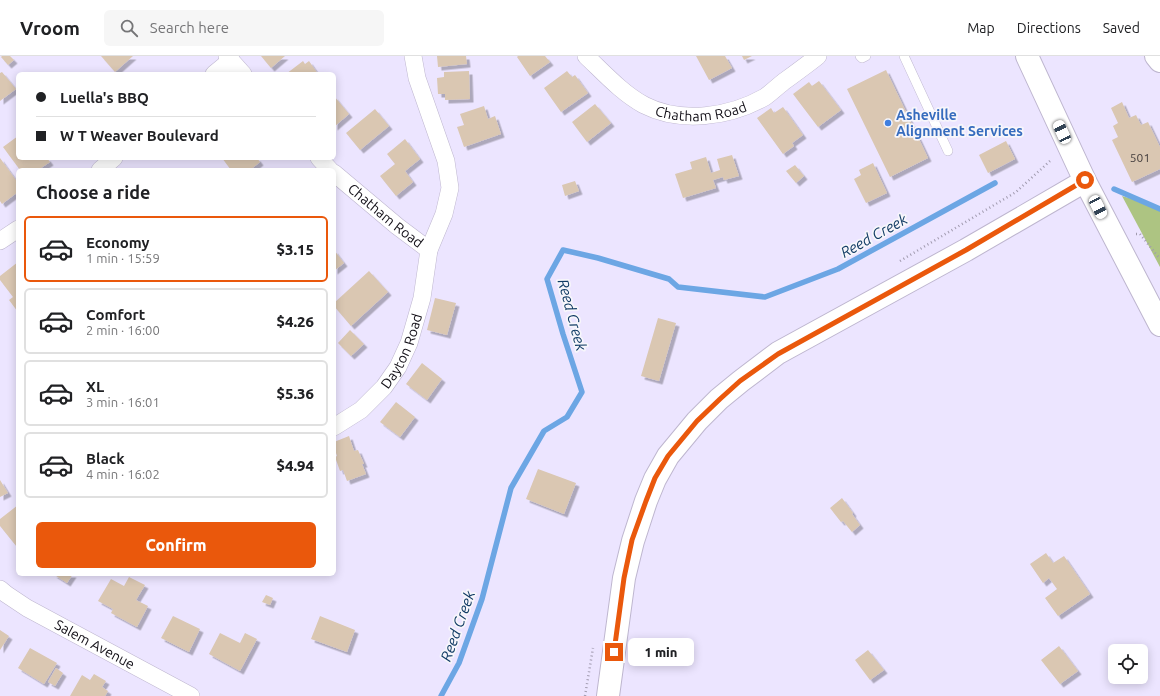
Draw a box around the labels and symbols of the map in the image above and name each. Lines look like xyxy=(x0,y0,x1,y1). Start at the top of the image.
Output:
street label: Chatham Road xyxy=(653,99,749,124)
place label: Asheville Alignment Services xyxy=(896,107,1023,139)
marker: Asheville Alignment Services xyxy=(883,118,893,128)
car xyxy=(1051,119,1073,145)
house number: 501 xyxy=(1130,151,1150,164)
route start xyxy=(1076,171,1094,189)
street label: Chatham Road xyxy=(345,180,426,251)
car xyxy=(1087,194,1109,220)
water label: Reed Creek xyxy=(837,210,910,261)
water label: Reed Creek xyxy=(555,277,590,353)
street label: Dayton Road xyxy=(377,312,425,392)
water label: Reed Creek xyxy=(437,588,478,663)
street label: Salem Avenue xyxy=(52,616,138,672)
callout: 1 min xyxy=(628,638,694,666)
route end xyxy=(605,643,623,661)

